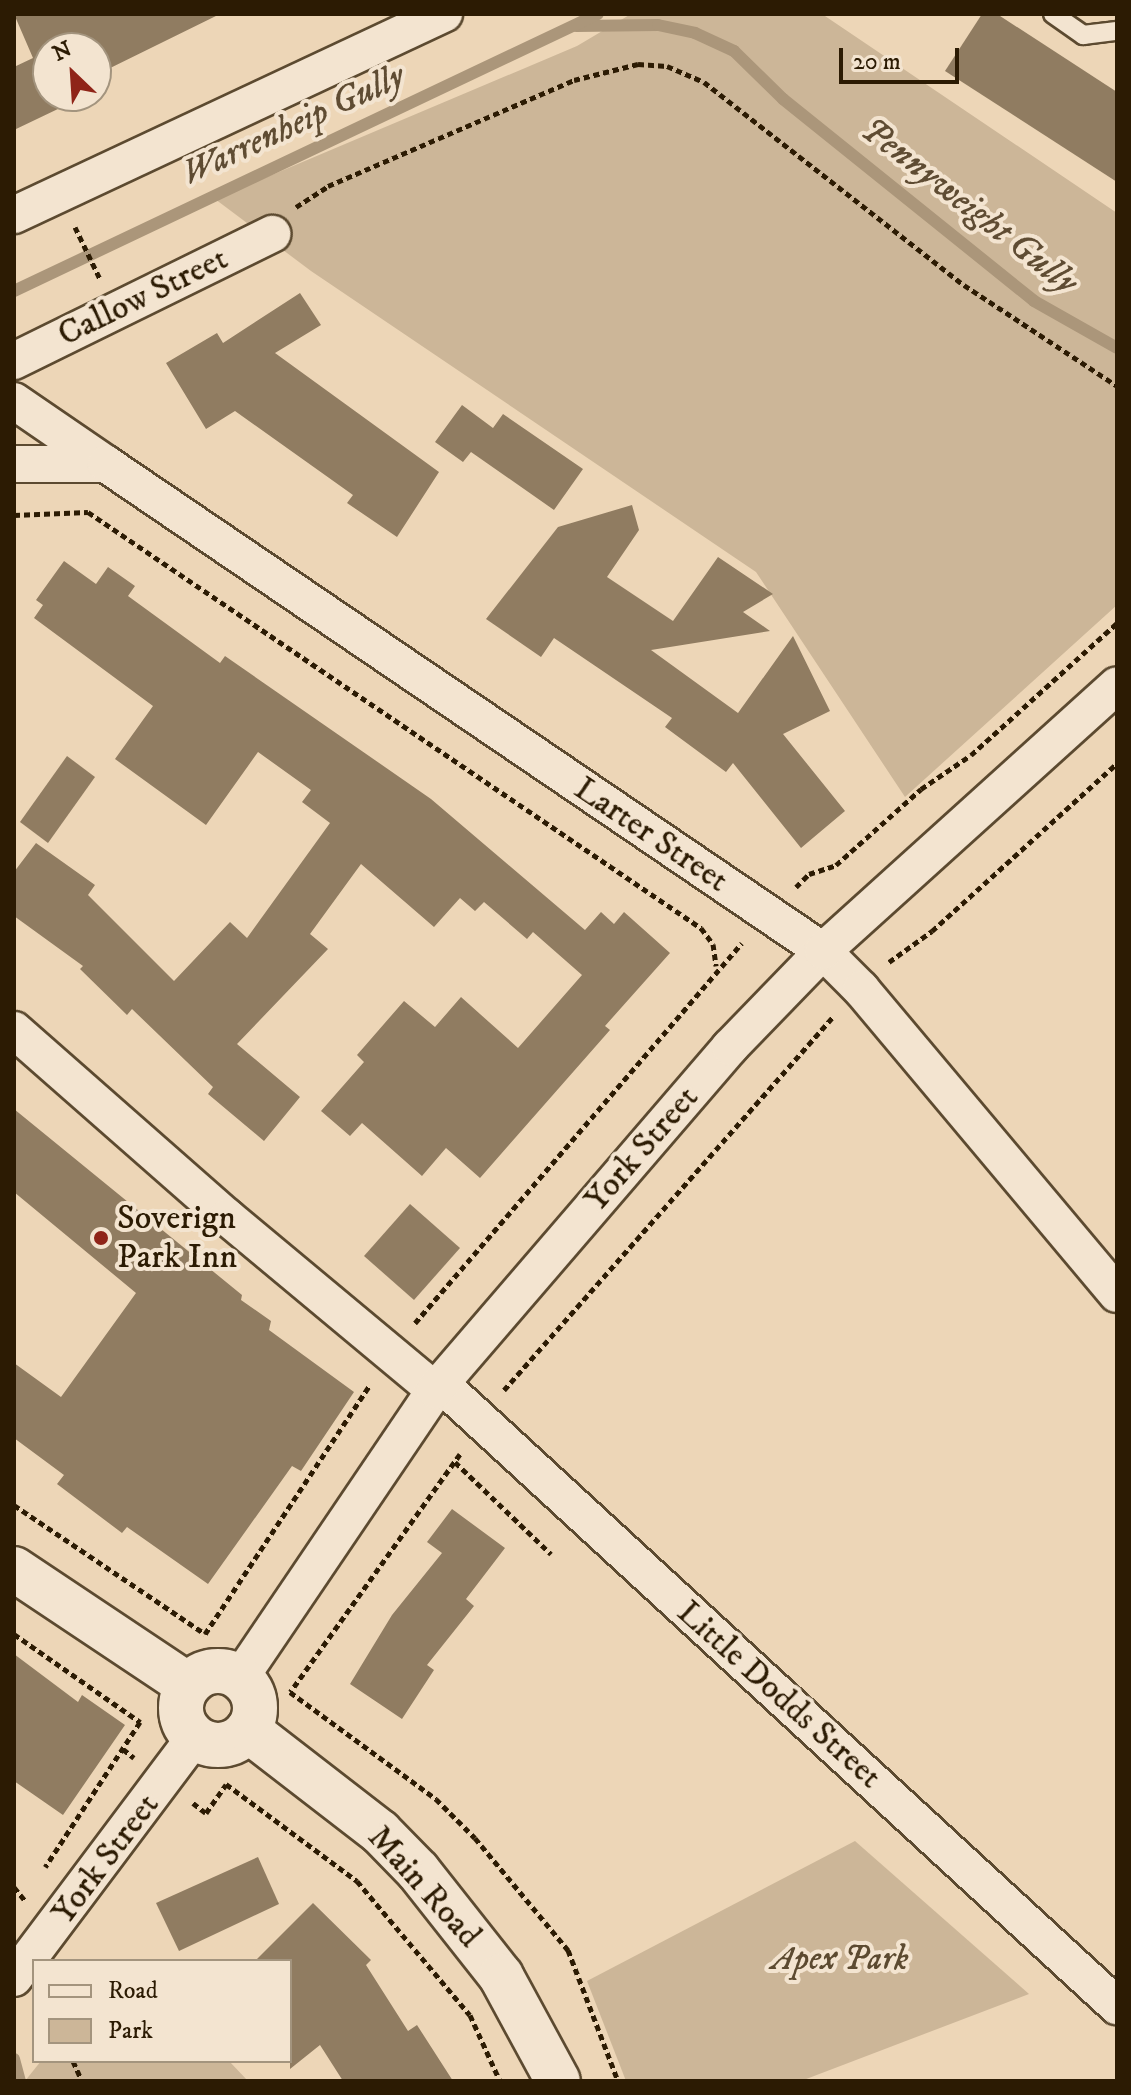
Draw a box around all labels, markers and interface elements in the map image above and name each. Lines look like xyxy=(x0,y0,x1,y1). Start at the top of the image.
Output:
north arrow xyxy=(32,32,112,112)
scale bar xyxy=(843,32,963,82)
text: N xyxy=(49,36,76,68)
text: 20 m xyxy=(853,47,901,77)
water label: Warrenheip Gully xyxy=(175,55,411,195)
water label: Pennyweight Gully xyxy=(852,108,1086,304)
street label: Callow Street xyxy=(52,238,234,356)
street label: Larter Street xyxy=(566,769,736,901)
street label: York Street xyxy=(577,1078,707,1220)
place label: Soverign Park Inn xyxy=(117,1198,237,1278)
marker: Soverign Park Inn xyxy=(92,1229,110,1247)
street label: Little Dodds Street xyxy=(668,1592,890,1798)
street label: York Street xyxy=(44,1786,168,1932)
street label: Main Road xyxy=(359,1818,489,1956)
park label: Apex Park xyxy=(772,1940,908,1980)
legend xyxy=(32,1959,292,2063)
text: Road xyxy=(108,1976,158,2006)
text: Park xyxy=(108,2016,153,2046)

